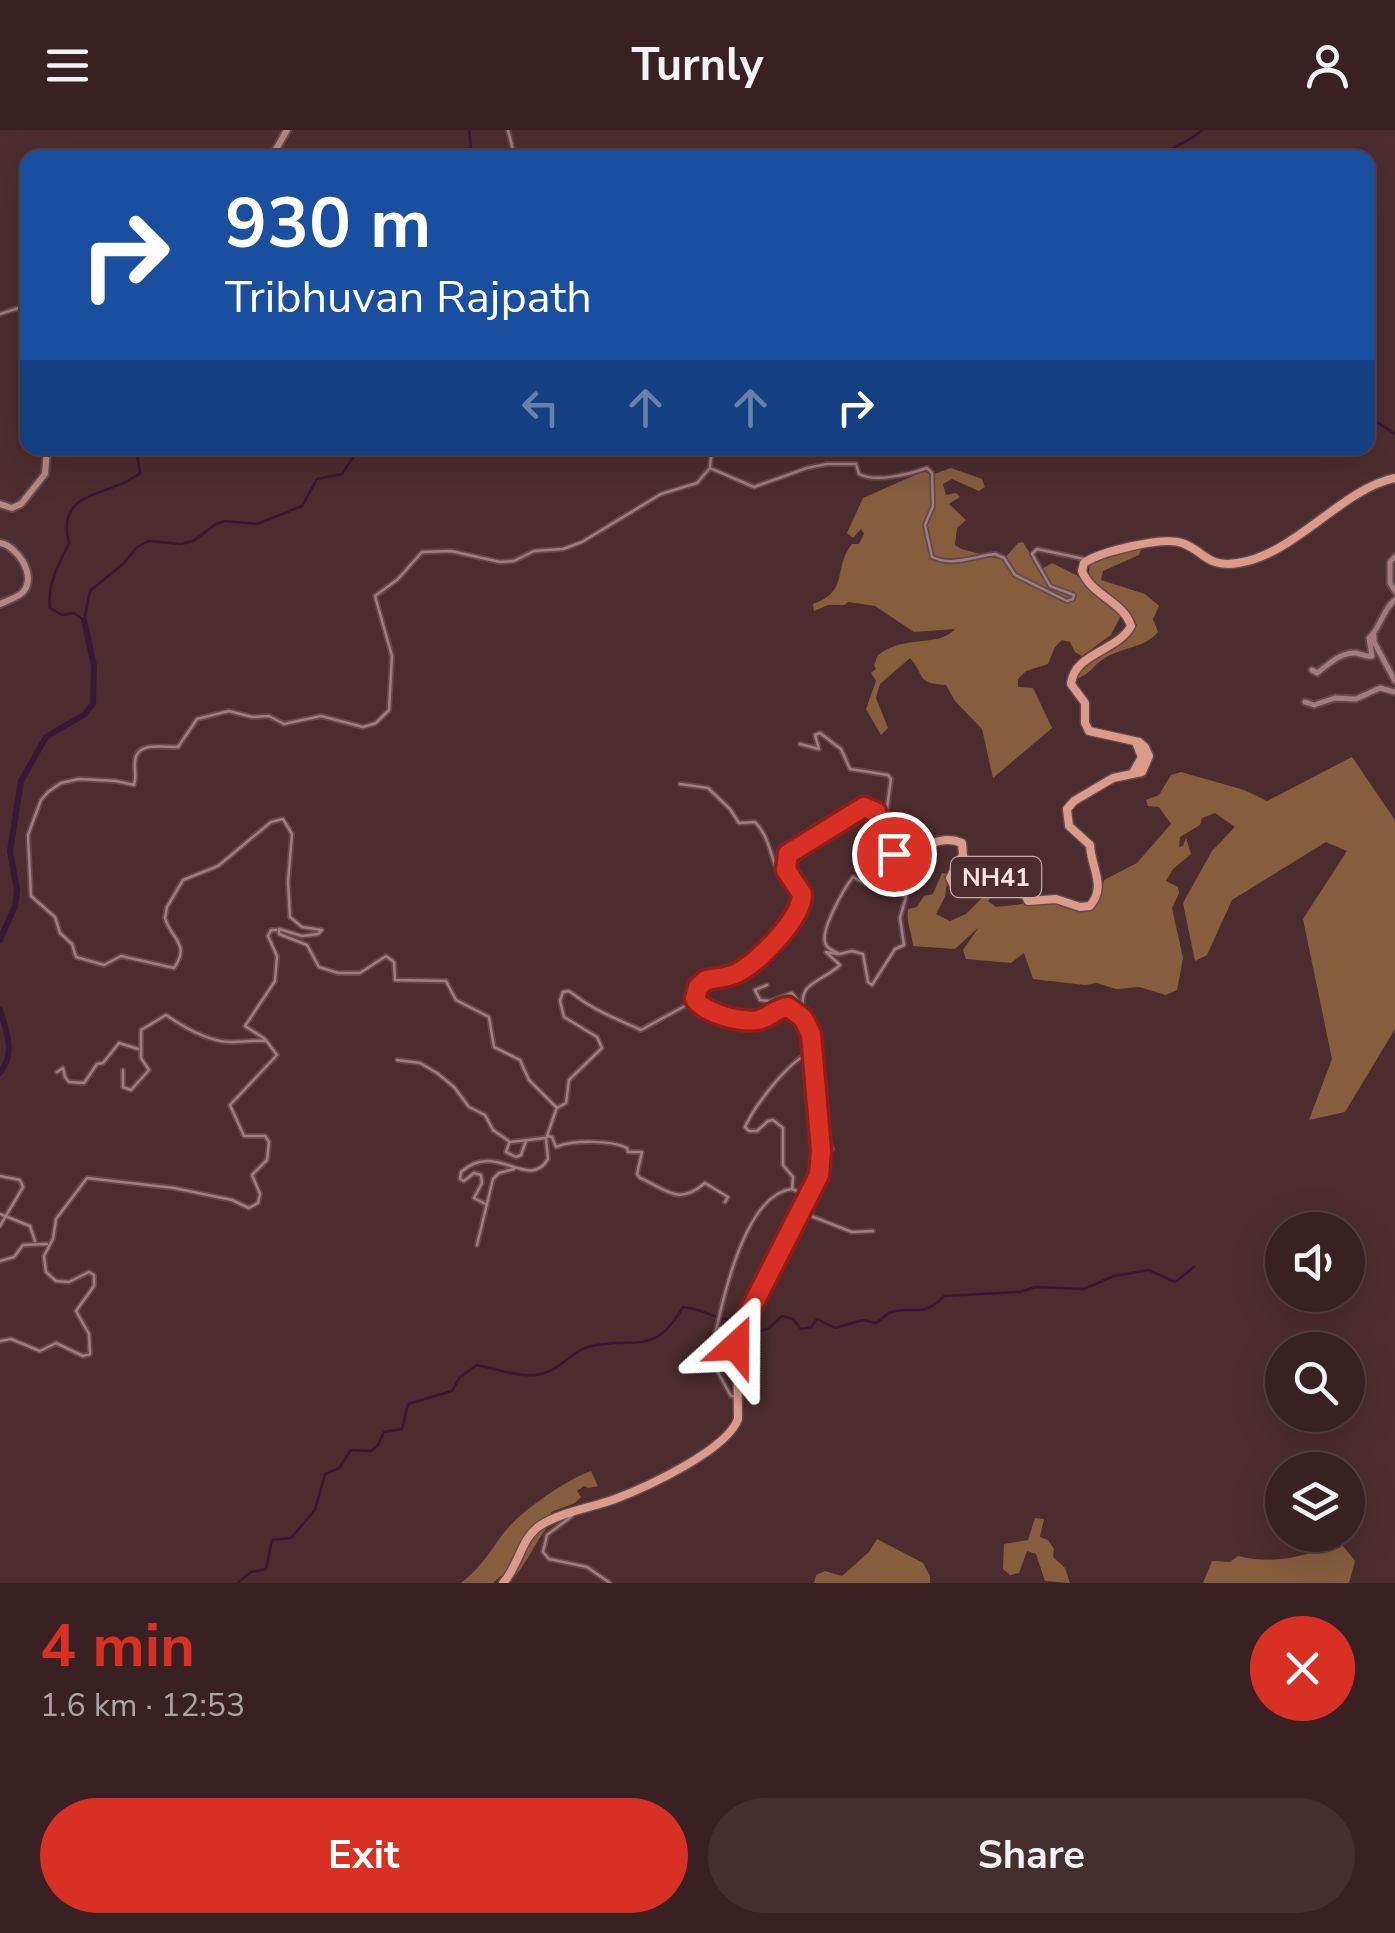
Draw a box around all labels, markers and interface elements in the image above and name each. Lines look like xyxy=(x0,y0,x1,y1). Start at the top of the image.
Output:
text: Turnly xyxy=(631,35,764,96)
icon: menu xyxy=(40,38,95,93)
icon: person xyxy=(1300,38,1355,93)
text: 930 m xyxy=(225,176,431,272)
icon: right xyxy=(60,190,190,320)
text: Tribhuvan Rajpath xyxy=(225,267,592,328)
icon: left xyxy=(513,380,568,435)
icon: ahead xyxy=(618,380,673,435)
icon: ahead xyxy=(723,380,778,435)
icon: right xyxy=(828,380,883,435)
pin xyxy=(852,812,937,897)
icon: arrive xyxy=(867,827,922,882)
road number: NH41 xyxy=(951,857,1041,897)
map controls xyxy=(1265,1212,1365,1552)
button: sound xyxy=(1265,1212,1365,1312)
position arrow xyxy=(684,1294,788,1398)
button: search xyxy=(1265,1332,1365,1432)
button: layers xyxy=(1265,1452,1365,1552)
text: 4 min xyxy=(40,1605,195,1687)
button: close xyxy=(1250,1616,1355,1721)
text: 1.6 km · 12:53 xyxy=(40,1684,245,1727)
button: Exit xyxy=(40,1798,688,1913)
button: Share xyxy=(708,1798,1355,1913)

